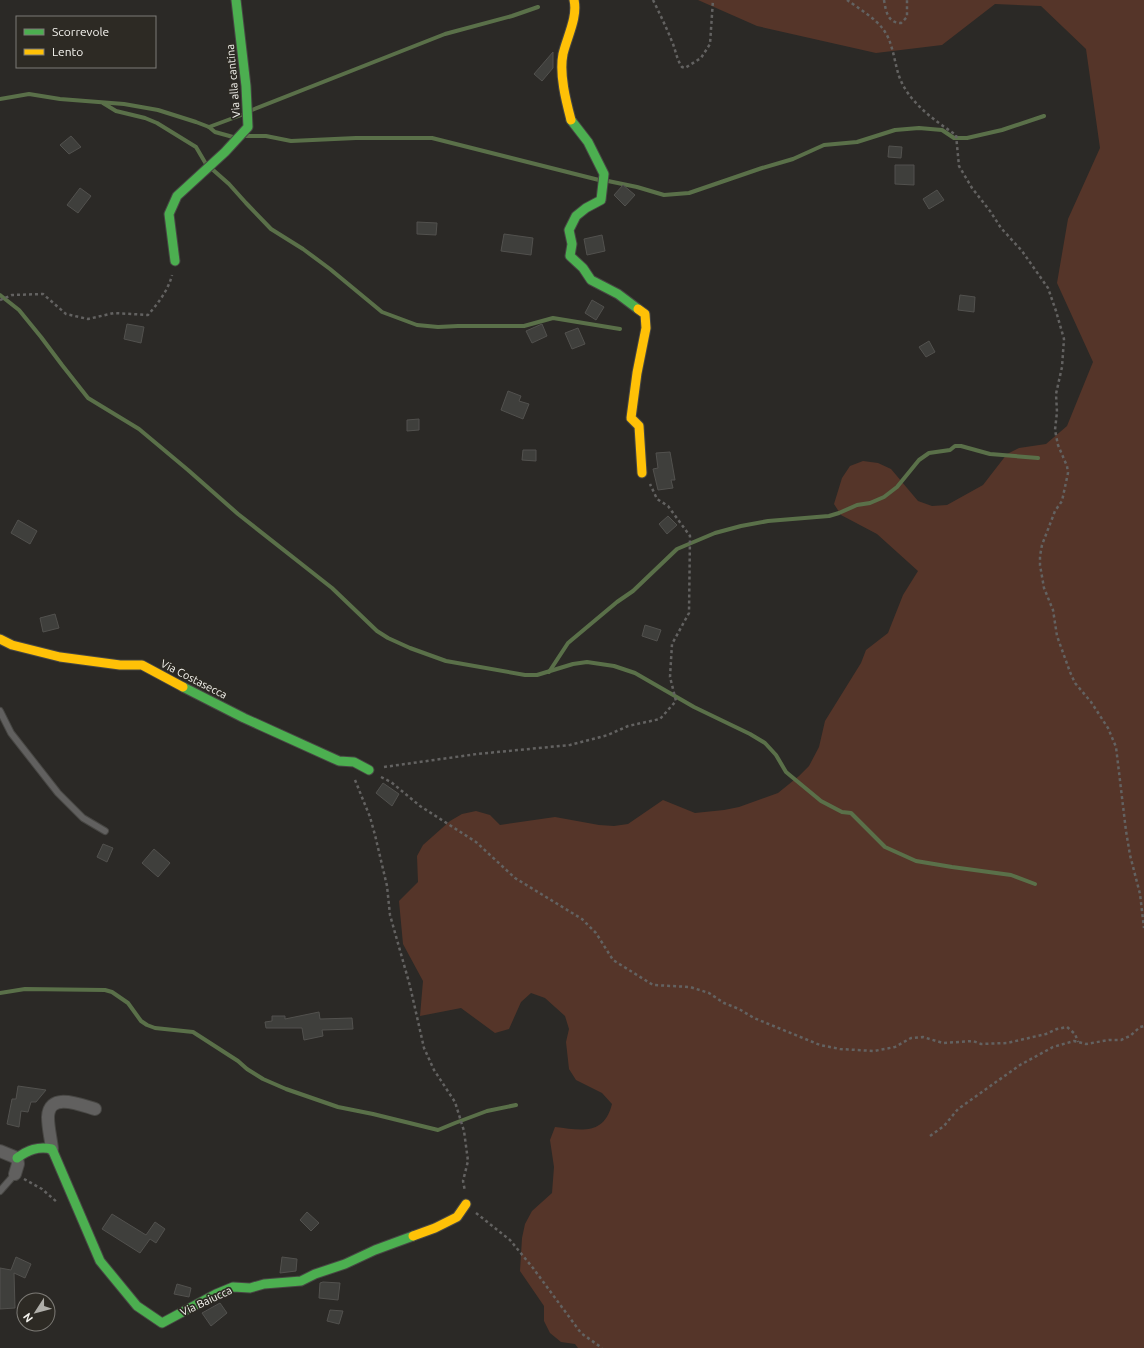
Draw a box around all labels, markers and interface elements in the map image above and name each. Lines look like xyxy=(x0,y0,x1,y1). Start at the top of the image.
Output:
legend xyxy=(16,16,156,68)
text: Scorrevole xyxy=(52,25,109,38)
street label: Via alla cantina xyxy=(224,44,242,118)
text: Lento xyxy=(52,45,83,58)
street label: Via Costasecca xyxy=(159,657,229,701)
street label: Via Baiucca xyxy=(178,1284,234,1318)
north arrow xyxy=(16,1292,56,1332)
text: N xyxy=(21,1311,35,1325)

